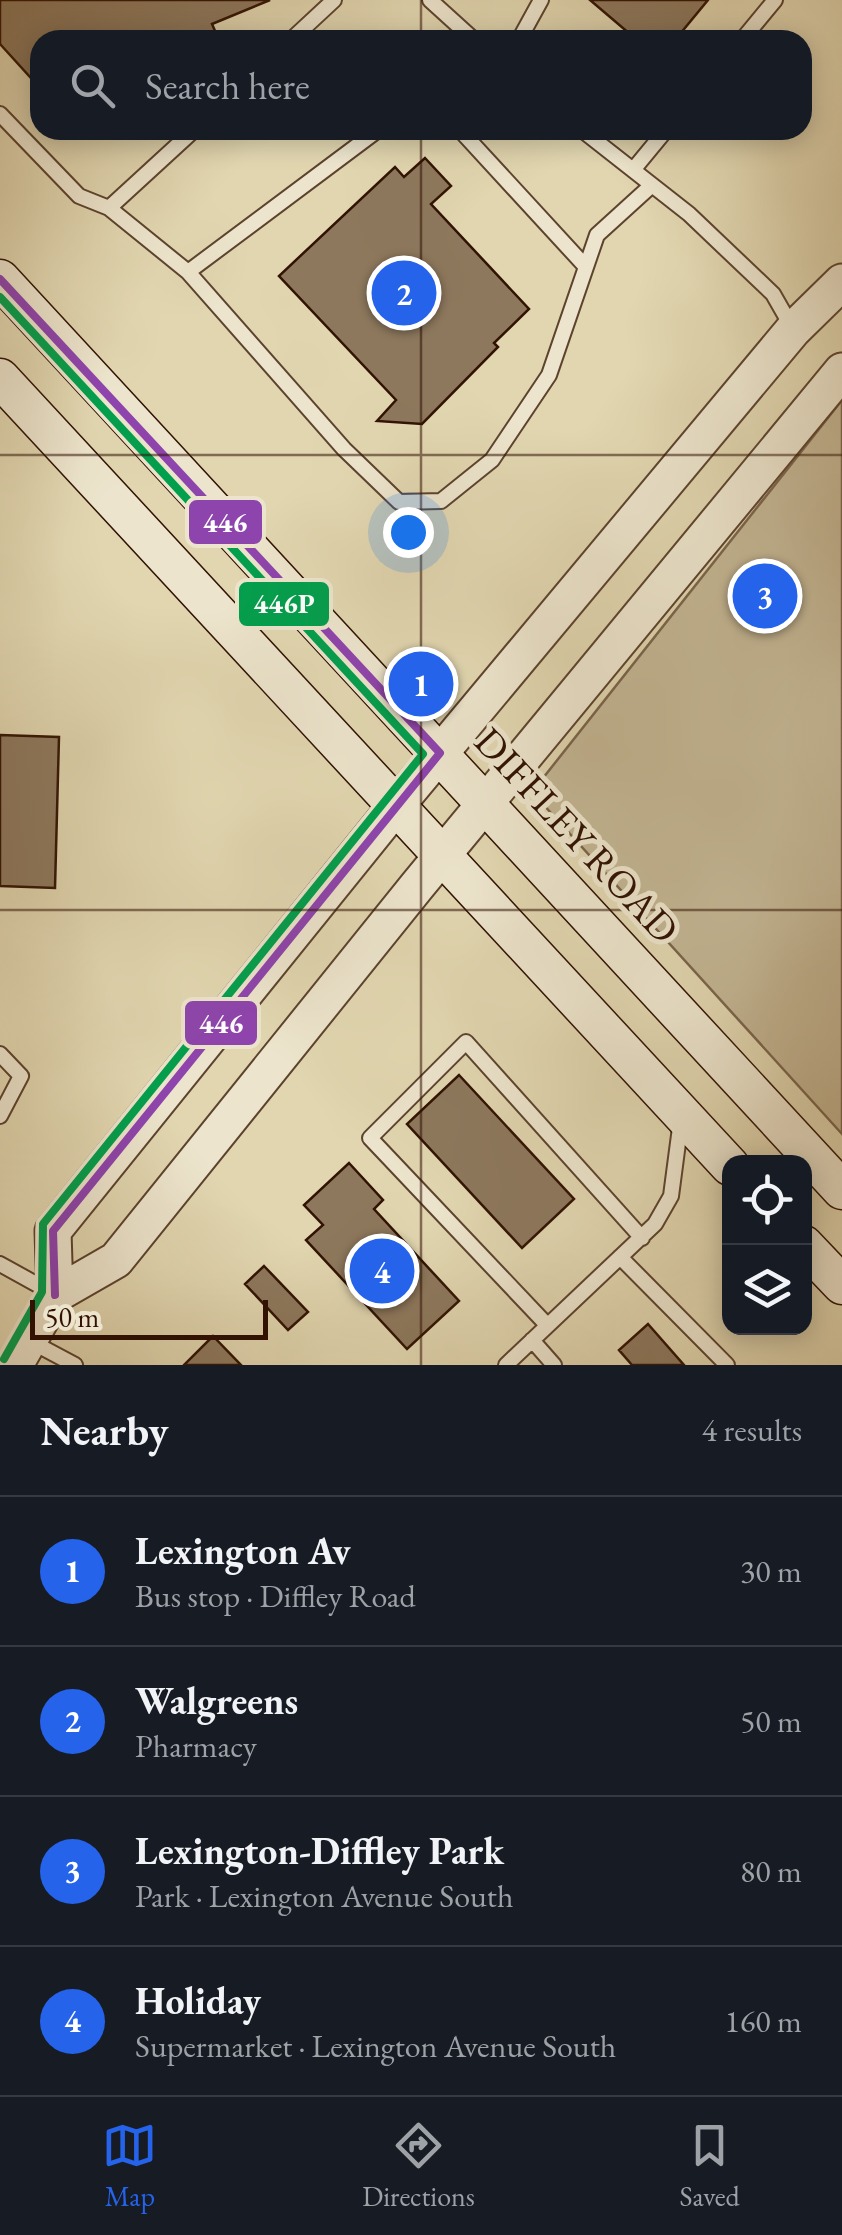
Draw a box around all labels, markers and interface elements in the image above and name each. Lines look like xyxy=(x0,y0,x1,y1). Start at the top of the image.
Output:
search box xyxy=(30,30,812,140)
icon: search xyxy=(65,58,120,113)
text: Search here xyxy=(145,61,310,110)
pin: 2 xyxy=(372,256,436,330)
line badge: 446 xyxy=(187,498,264,546)
text: 446 xyxy=(203,504,247,540)
your location xyxy=(383,507,434,558)
pin: 3 xyxy=(732,558,798,634)
line badge: 446P xyxy=(237,580,331,628)
text: 446P xyxy=(253,585,315,621)
pin: 1 xyxy=(388,646,454,722)
street label: DIFFLEY ROAD xyxy=(463,716,691,954)
line badge: 446 xyxy=(183,999,259,1047)
text: 446 xyxy=(199,1005,243,1041)
map controls xyxy=(722,1155,812,1335)
button: locate xyxy=(722,1155,812,1245)
pin: 4 xyxy=(350,1234,414,1308)
button: layers xyxy=(722,1245,812,1335)
scale bar xyxy=(30,1295,268,1340)
text: 50 m xyxy=(45,1299,99,1335)
text: Nearby xyxy=(40,1403,169,1458)
text: 4 results xyxy=(702,1409,802,1451)
text: Lexington Av xyxy=(135,1526,351,1575)
text: 1 xyxy=(64,1550,81,1592)
text: 30 m xyxy=(740,1550,802,1592)
text: Bus stop · Diffley Road xyxy=(135,1575,416,1617)
text: Walgreens xyxy=(135,1676,298,1725)
text: 2 xyxy=(64,1700,81,1742)
text: 50 m xyxy=(740,1700,802,1742)
text: Pharmacy xyxy=(135,1725,257,1767)
text: Lexington-Diffley Park xyxy=(135,1826,504,1875)
text: 3 xyxy=(64,1850,81,1892)
text: 80 m xyxy=(740,1850,802,1892)
text: Park · Lexington Avenue South xyxy=(135,1875,513,1917)
text: Holiday xyxy=(135,1976,261,2025)
text: 4 xyxy=(64,2000,81,2042)
text: 160 m xyxy=(725,2000,802,2042)
text: Supermarket · Lexington Avenue South xyxy=(135,2025,616,2067)
tab: Map xyxy=(102,2118,157,2214)
tab: Directions xyxy=(362,2118,475,2214)
tab: Saved xyxy=(680,2118,740,2214)

